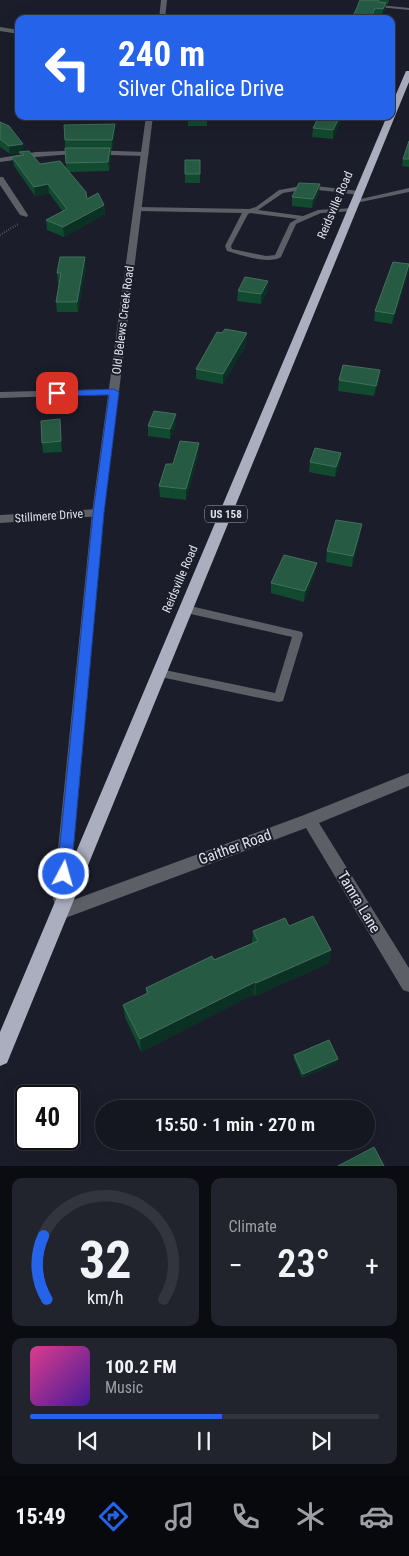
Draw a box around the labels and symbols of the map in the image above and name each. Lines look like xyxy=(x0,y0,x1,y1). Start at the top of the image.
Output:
street label: Reidsville Road xyxy=(314,169,356,241)
street label: Old Belews Creek Road xyxy=(109,265,137,375)
pin xyxy=(36,372,78,414)
road number: US 158 xyxy=(205,506,247,522)
street label: Stillmere Drive xyxy=(14,507,84,525)
street label: Reidsville Road xyxy=(159,543,201,615)
street label: Gaither Road xyxy=(196,825,274,869)
position arrow xyxy=(37,847,89,899)
street label: Tamra Lane xyxy=(334,868,384,936)
speed limit sign: 40 xyxy=(15,1085,80,1150)

